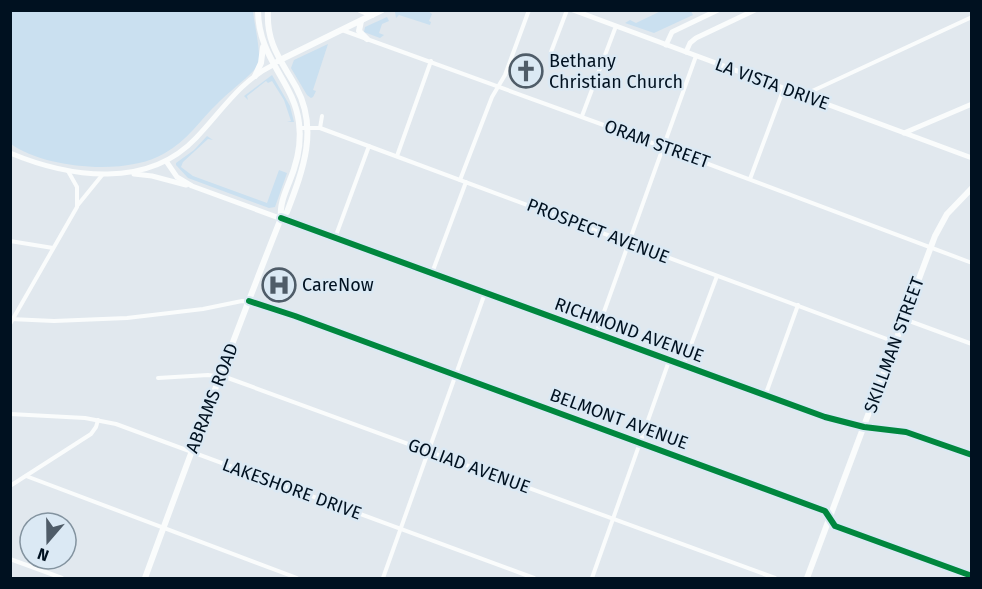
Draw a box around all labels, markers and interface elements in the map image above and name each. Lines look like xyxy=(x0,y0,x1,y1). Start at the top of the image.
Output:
place label: Bethany Christian Church xyxy=(549,50,683,93)
church icon: Bethany Christian Church xyxy=(508,53,544,89)
street label: LA VISTA DRIVE xyxy=(712,53,832,115)
street label: ORAM STREET xyxy=(601,115,713,173)
street label: PROSPECT AVENUE xyxy=(524,194,672,268)
hospital icon: CareNow xyxy=(261,267,297,303)
street label: SKILLMAN STREET xyxy=(859,273,929,416)
place label: CareNow xyxy=(302,274,374,296)
street label: RICHMOND AVENUE xyxy=(551,293,707,367)
street label: ABRAMS ROAD xyxy=(181,340,243,456)
street label: BELMONT AVENUE xyxy=(547,384,691,454)
street label: GOLIAD AVENUE xyxy=(405,434,533,498)
street label: LAKESHORE DRIVE xyxy=(219,454,365,524)
north arrow xyxy=(18,511,78,571)
text: N xyxy=(35,544,51,565)

